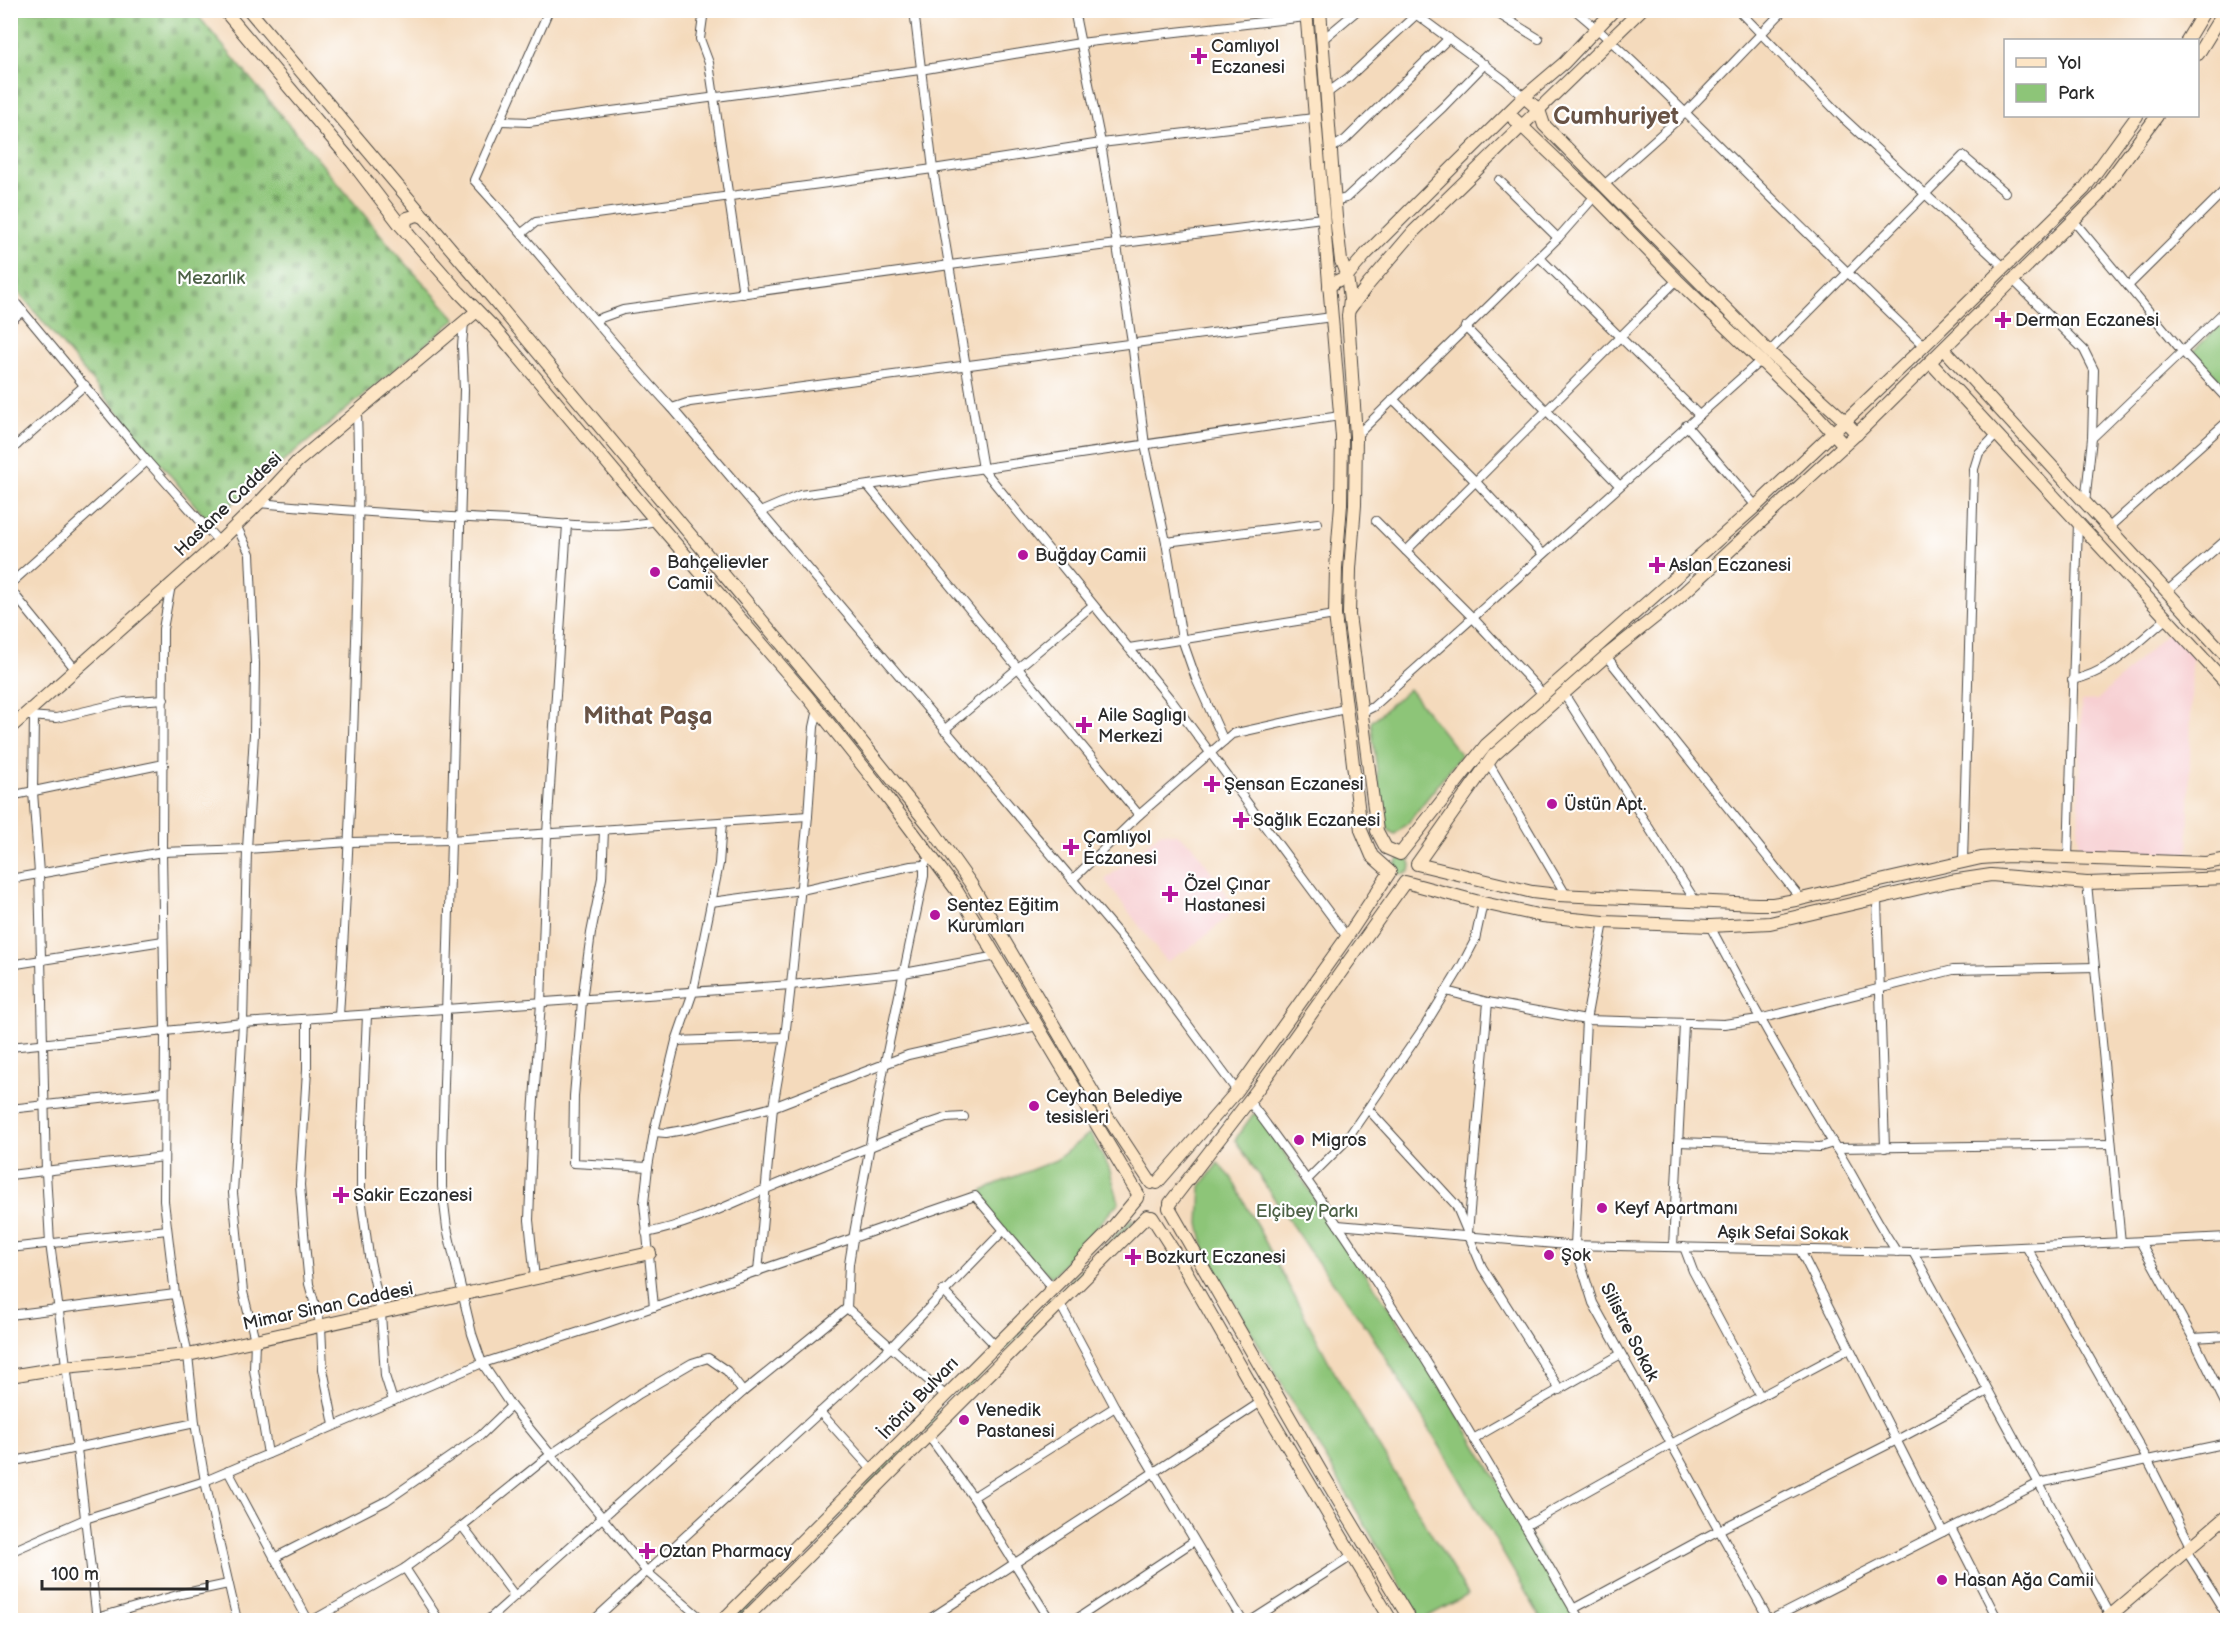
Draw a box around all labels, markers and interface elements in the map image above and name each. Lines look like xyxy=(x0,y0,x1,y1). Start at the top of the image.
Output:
place label: Camlıyol Eczanesi xyxy=(1211,36,1285,78)
legend xyxy=(2004,39,2199,117)
marker: Camlıyol Eczanesi xyxy=(1192,49,1206,63)
text: Yol xyxy=(2057,53,2081,74)
text: Park xyxy=(2058,83,2094,104)
district label: Cumhuriyet xyxy=(1553,102,1679,131)
park label: Mezarlık xyxy=(177,268,245,289)
place label: Derman Eczanesi xyxy=(2015,310,2159,331)
marker: Derman Eczanesi xyxy=(1996,313,2010,327)
street label: Hastane Caddesi xyxy=(171,448,286,561)
place label: Buğday Camii xyxy=(1035,545,1146,566)
marker: Buğday Camii xyxy=(1016,548,1030,562)
place label: Bahçelievler Camii xyxy=(667,552,769,594)
place label: Aslan Eczanesi xyxy=(1669,555,1791,576)
marker: Aslan Eczanesi xyxy=(1650,558,1664,572)
marker: Bahçelievler Camii xyxy=(648,565,662,579)
district label: Mithat Paşa xyxy=(583,702,713,731)
place label: Aile Saglıgı Merkezi xyxy=(1098,705,1187,747)
marker: Aile Saglıgı Merkezi xyxy=(1075,716,1093,734)
place label: Şensan Eczanesi xyxy=(1224,774,1364,795)
marker: Şensan Eczanesi xyxy=(1205,777,1219,791)
place label: Üstün Apt. xyxy=(1564,793,1646,815)
marker: Üstün Apt. xyxy=(1545,797,1559,811)
place label: Sağlık Eczanesi xyxy=(1253,810,1380,831)
marker: Sağlık Eczanesi xyxy=(1234,813,1248,827)
place label: Çamlıyol Eczanesi xyxy=(1083,827,1157,869)
marker: Çamlıyol Eczanesi xyxy=(1064,840,1078,854)
place label: Özel Çınar Hastanesi xyxy=(1184,873,1270,916)
marker: Özel Çınar Hastanesi xyxy=(1161,885,1179,903)
place label: Sentez Eğitim Kurumları xyxy=(947,895,1059,937)
marker: Sentez Eğitim Kurumları xyxy=(928,908,942,922)
place label: Ceyhan Belediye tesisleri xyxy=(1046,1086,1183,1128)
marker: Ceyhan Belediye tesisleri xyxy=(1027,1099,1041,1113)
place label: Migros xyxy=(1311,1130,1366,1151)
marker: Migros xyxy=(1292,1133,1306,1147)
place label: Sakir Eczanesi xyxy=(353,1185,472,1206)
marker: Sakir Eczanesi xyxy=(334,1188,348,1202)
place label: Keyf Apartmanı xyxy=(1614,1198,1738,1219)
park label: Elçibey Parkı xyxy=(1256,1201,1358,1222)
marker: Keyf Apartmanı xyxy=(1595,1201,1609,1215)
street label: Aşık Sefai Sokak xyxy=(1717,1222,1849,1245)
place label: Şok xyxy=(1561,1245,1591,1266)
place label: Bozkurt Eczanesi xyxy=(1145,1247,1286,1268)
marker: Şok xyxy=(1542,1248,1556,1262)
marker: Bozkurt Eczanesi xyxy=(1126,1250,1140,1264)
street label: Mimar Sinan Caddesi xyxy=(241,1278,415,1335)
street label: Silistre Sokak xyxy=(1596,1279,1663,1385)
street label: İnönü Bulvarı xyxy=(873,1352,963,1444)
place label: Venedik Pastanesi xyxy=(976,1400,1055,1442)
marker: Venedik Pastanesi xyxy=(957,1413,971,1427)
place label: Oztan Pharmacy xyxy=(659,1541,793,1562)
marker: Oztan Pharmacy xyxy=(640,1544,654,1558)
scale bar xyxy=(42,1553,207,1591)
text: 100 m xyxy=(51,1564,99,1585)
place label: Hasan Ağa Camii xyxy=(1954,1570,2094,1591)
marker: Hasan Ağa Camii xyxy=(1935,1573,1949,1587)

